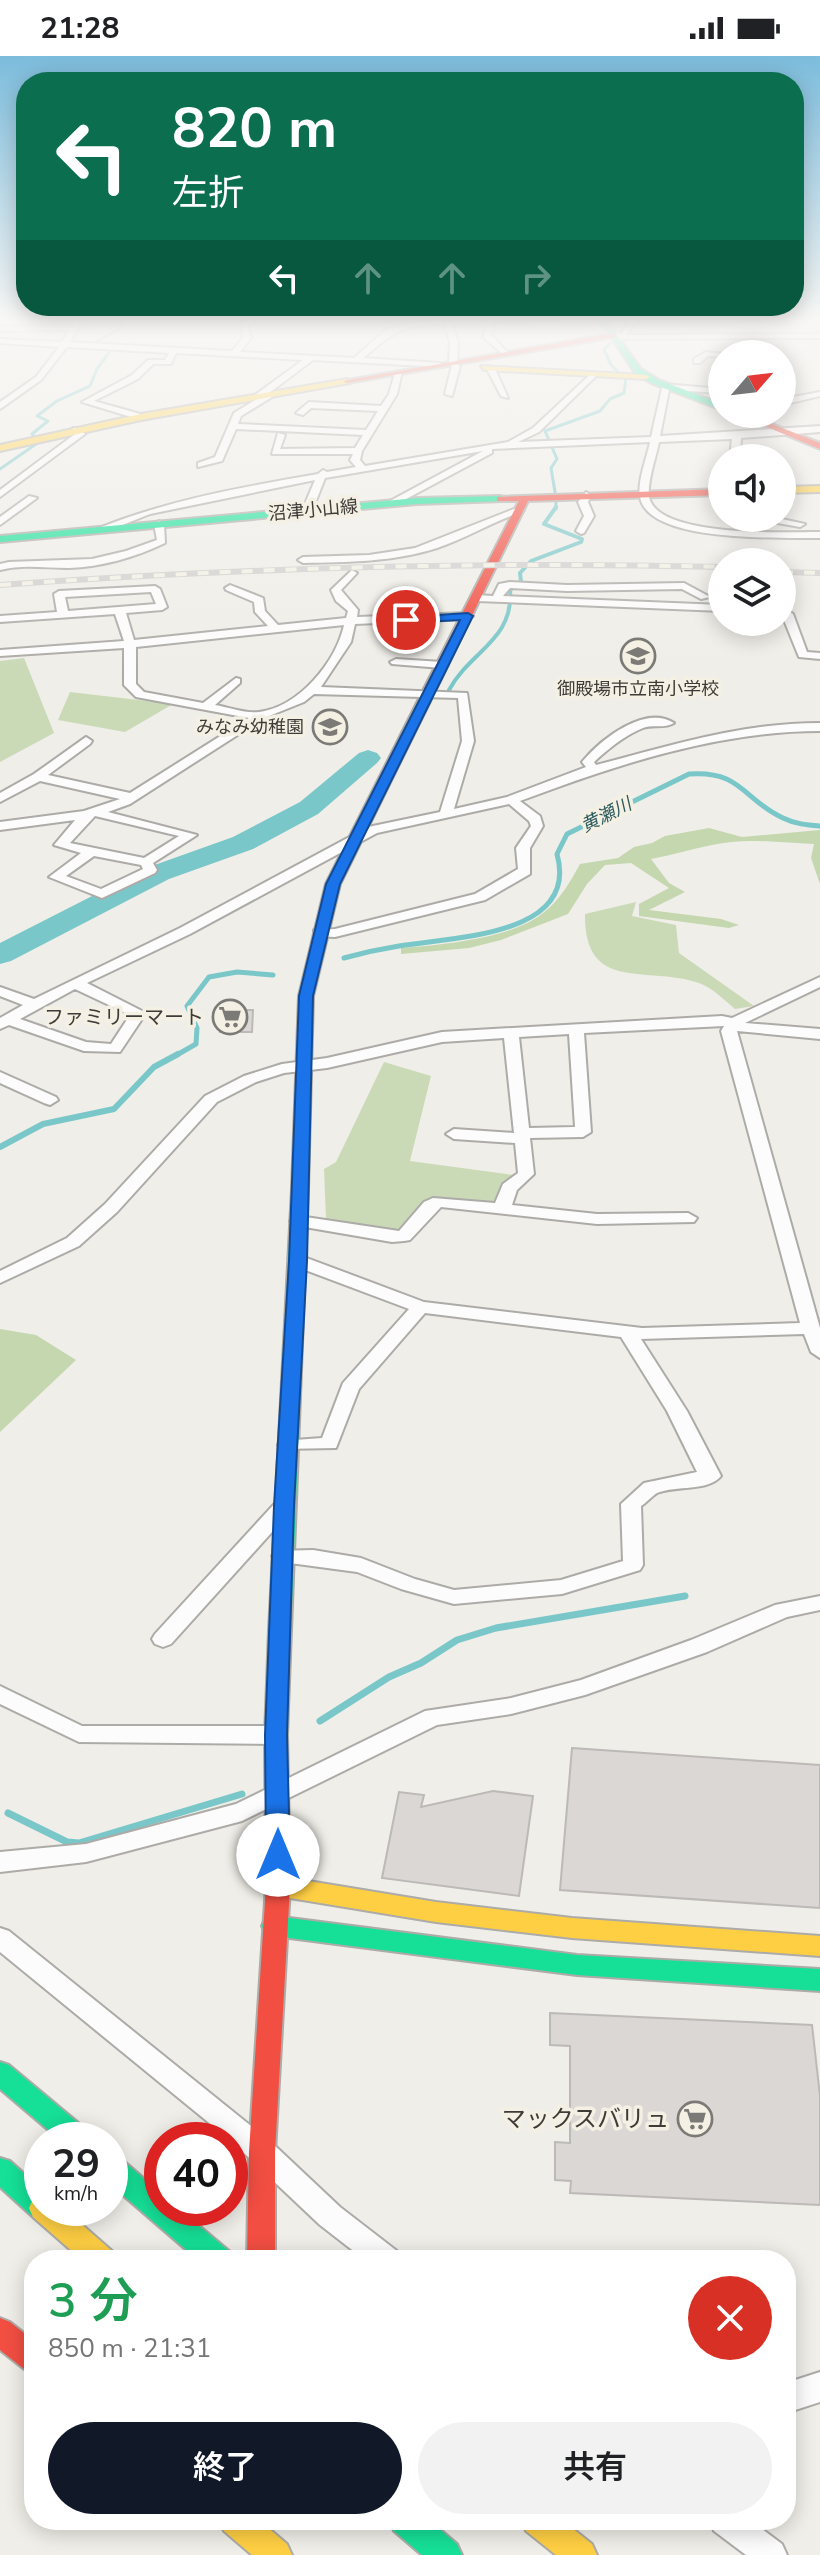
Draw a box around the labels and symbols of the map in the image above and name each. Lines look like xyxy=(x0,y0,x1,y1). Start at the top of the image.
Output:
north arrow xyxy=(708,340,796,428)
street label: 沼津小山線 xyxy=(267,494,359,526)
pin xyxy=(372,586,440,654)
school or university icon: 御殿場市立南小学校 xyxy=(619,637,657,675)
place label: 御殿場市立南小学校 xyxy=(557,677,719,701)
school or university icon: みなみ幼稚園 xyxy=(311,708,349,746)
place label: みなみ幼稚園 xyxy=(196,715,304,739)
water label: 黄瀬川 xyxy=(576,791,637,838)
supermarket icon: ファミリーマート xyxy=(211,998,249,1036)
place label: ファミリーマート xyxy=(44,1004,204,1031)
position arrow xyxy=(236,1813,320,1897)
supermarket icon: マックスバリュ xyxy=(676,2100,714,2138)
place label: マックスバリュ xyxy=(502,2103,669,2135)
speed limit sign: 40 xyxy=(144,2122,248,2226)

